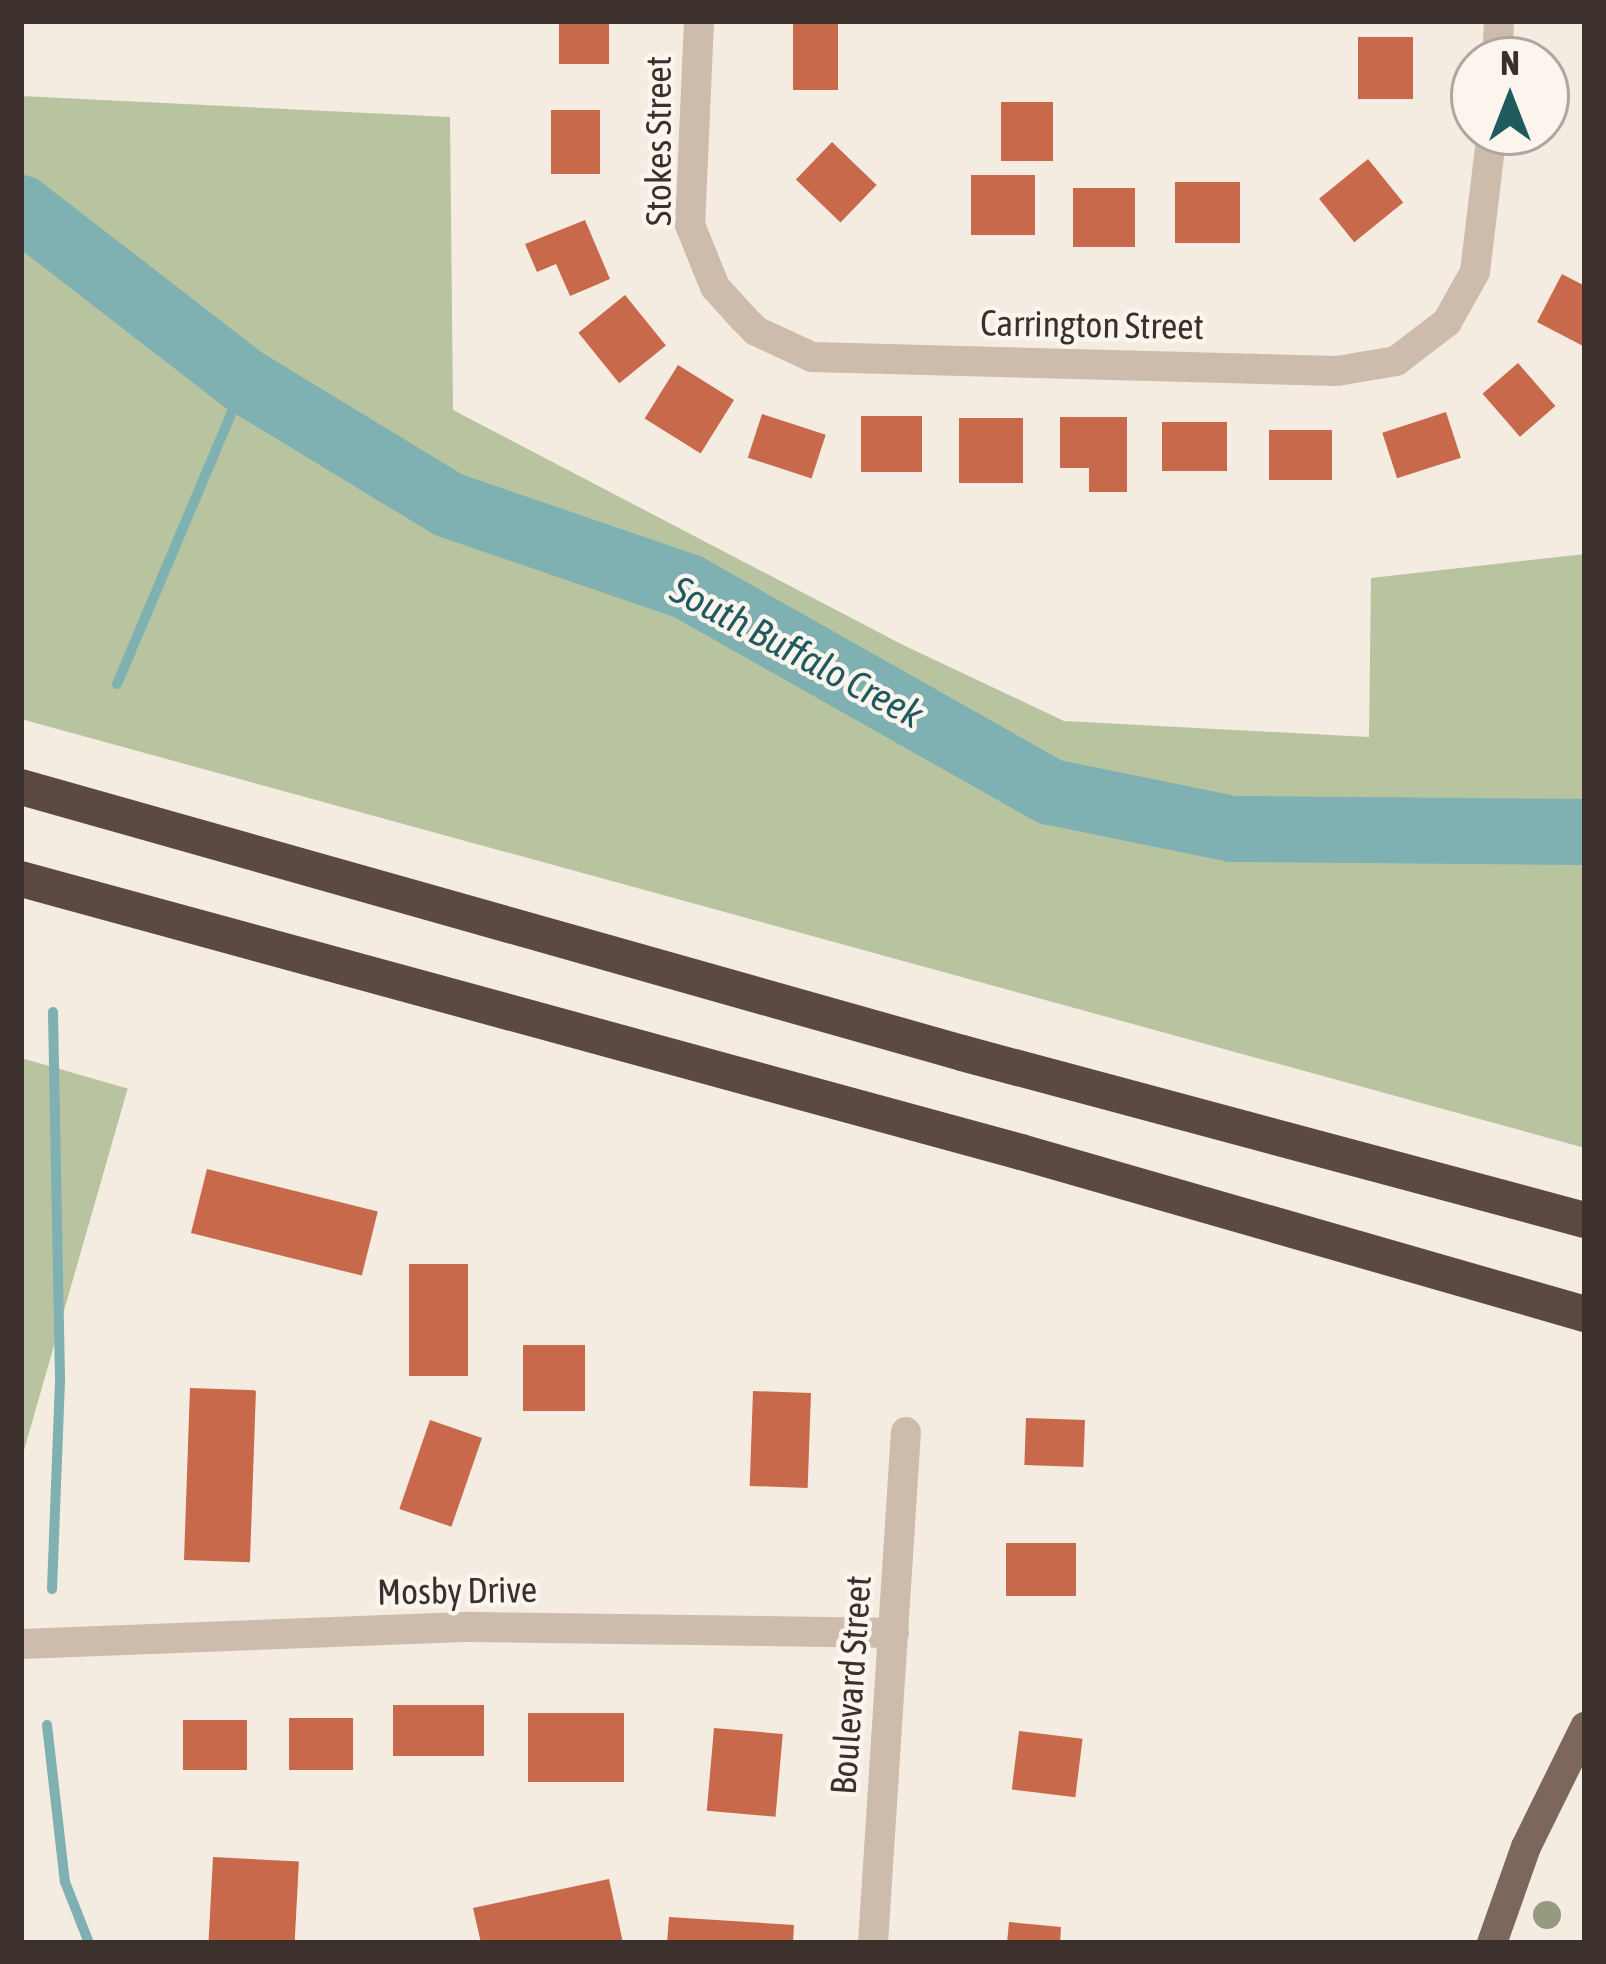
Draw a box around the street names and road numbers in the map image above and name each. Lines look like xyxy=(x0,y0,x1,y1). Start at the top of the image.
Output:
street label: Stokes Street xyxy=(637,56,681,226)
street label: Carrington Street xyxy=(980,301,1204,349)
street label: Mosby Drive xyxy=(377,1568,537,1614)
street label: Boulevard Street xyxy=(822,1574,880,1796)

